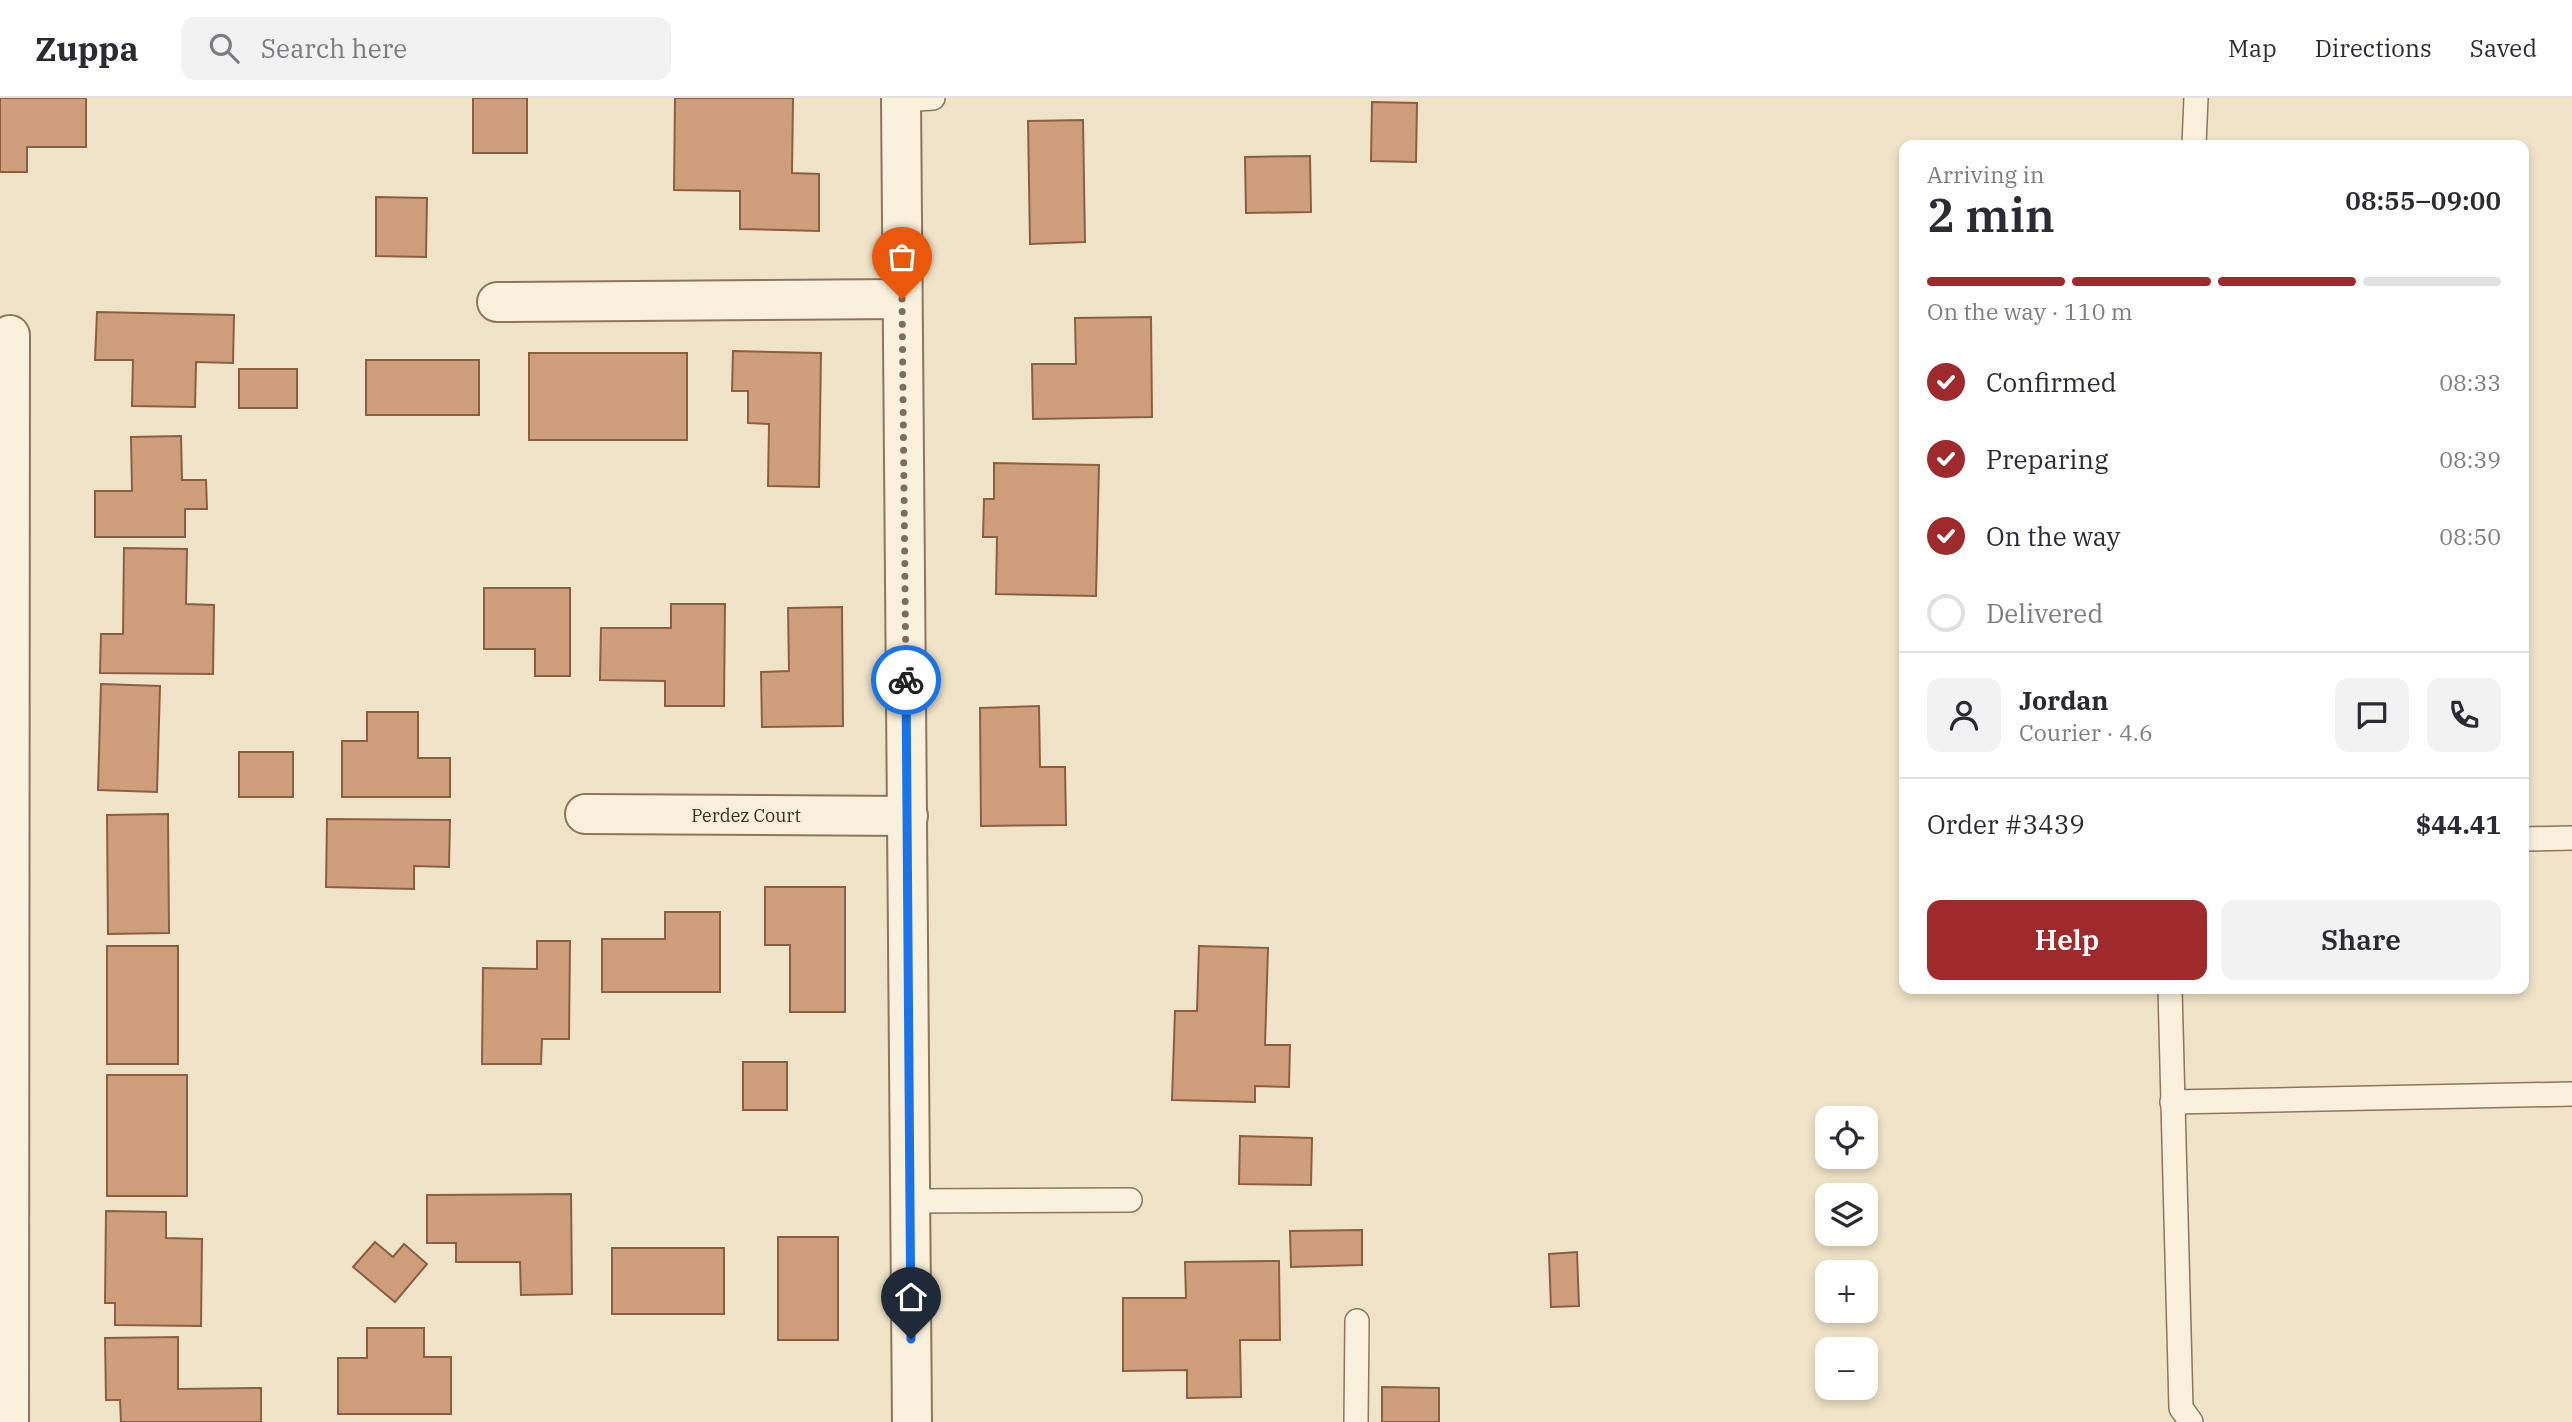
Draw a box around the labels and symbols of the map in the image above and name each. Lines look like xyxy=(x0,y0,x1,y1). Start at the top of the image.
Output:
pin xyxy=(872,227,932,299)
courier xyxy=(871,645,941,715)
street label: Perdez Court xyxy=(691,804,801,827)
pin xyxy=(881,1267,941,1339)

